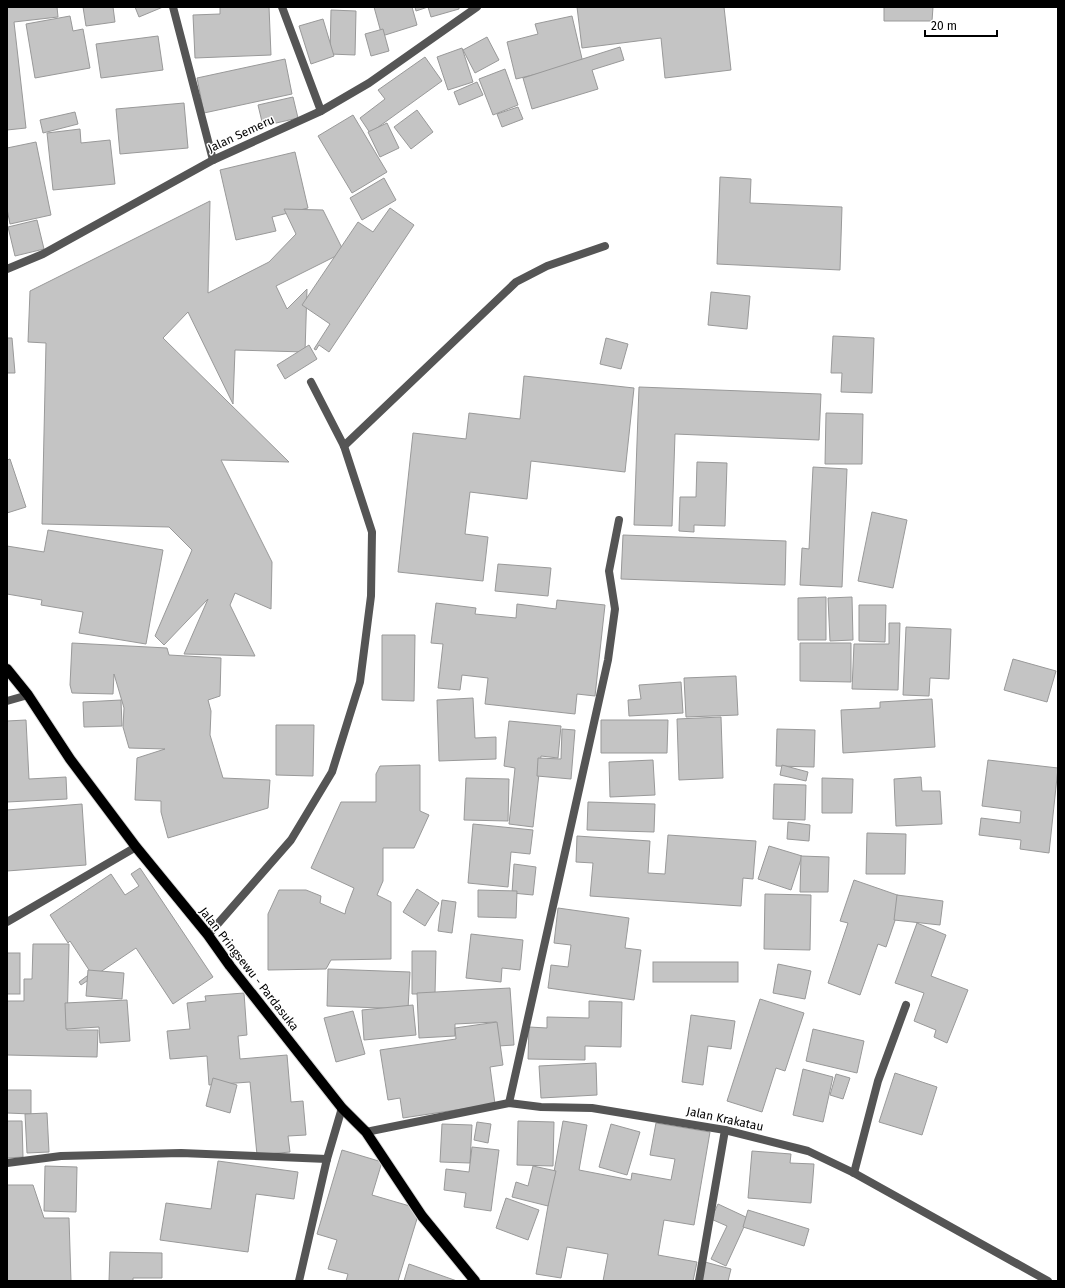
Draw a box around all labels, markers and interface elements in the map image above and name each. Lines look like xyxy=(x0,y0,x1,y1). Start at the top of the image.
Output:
scale bar xyxy=(925,12,997,38)
text: 20 m xyxy=(931,19,957,33)
street label: Jalan Semeru xyxy=(206,112,276,156)
street label: Jalan Pringsewu - Pardasuka xyxy=(196,904,302,1034)
street label: Jalan Krakatau xyxy=(685,1104,765,1134)

